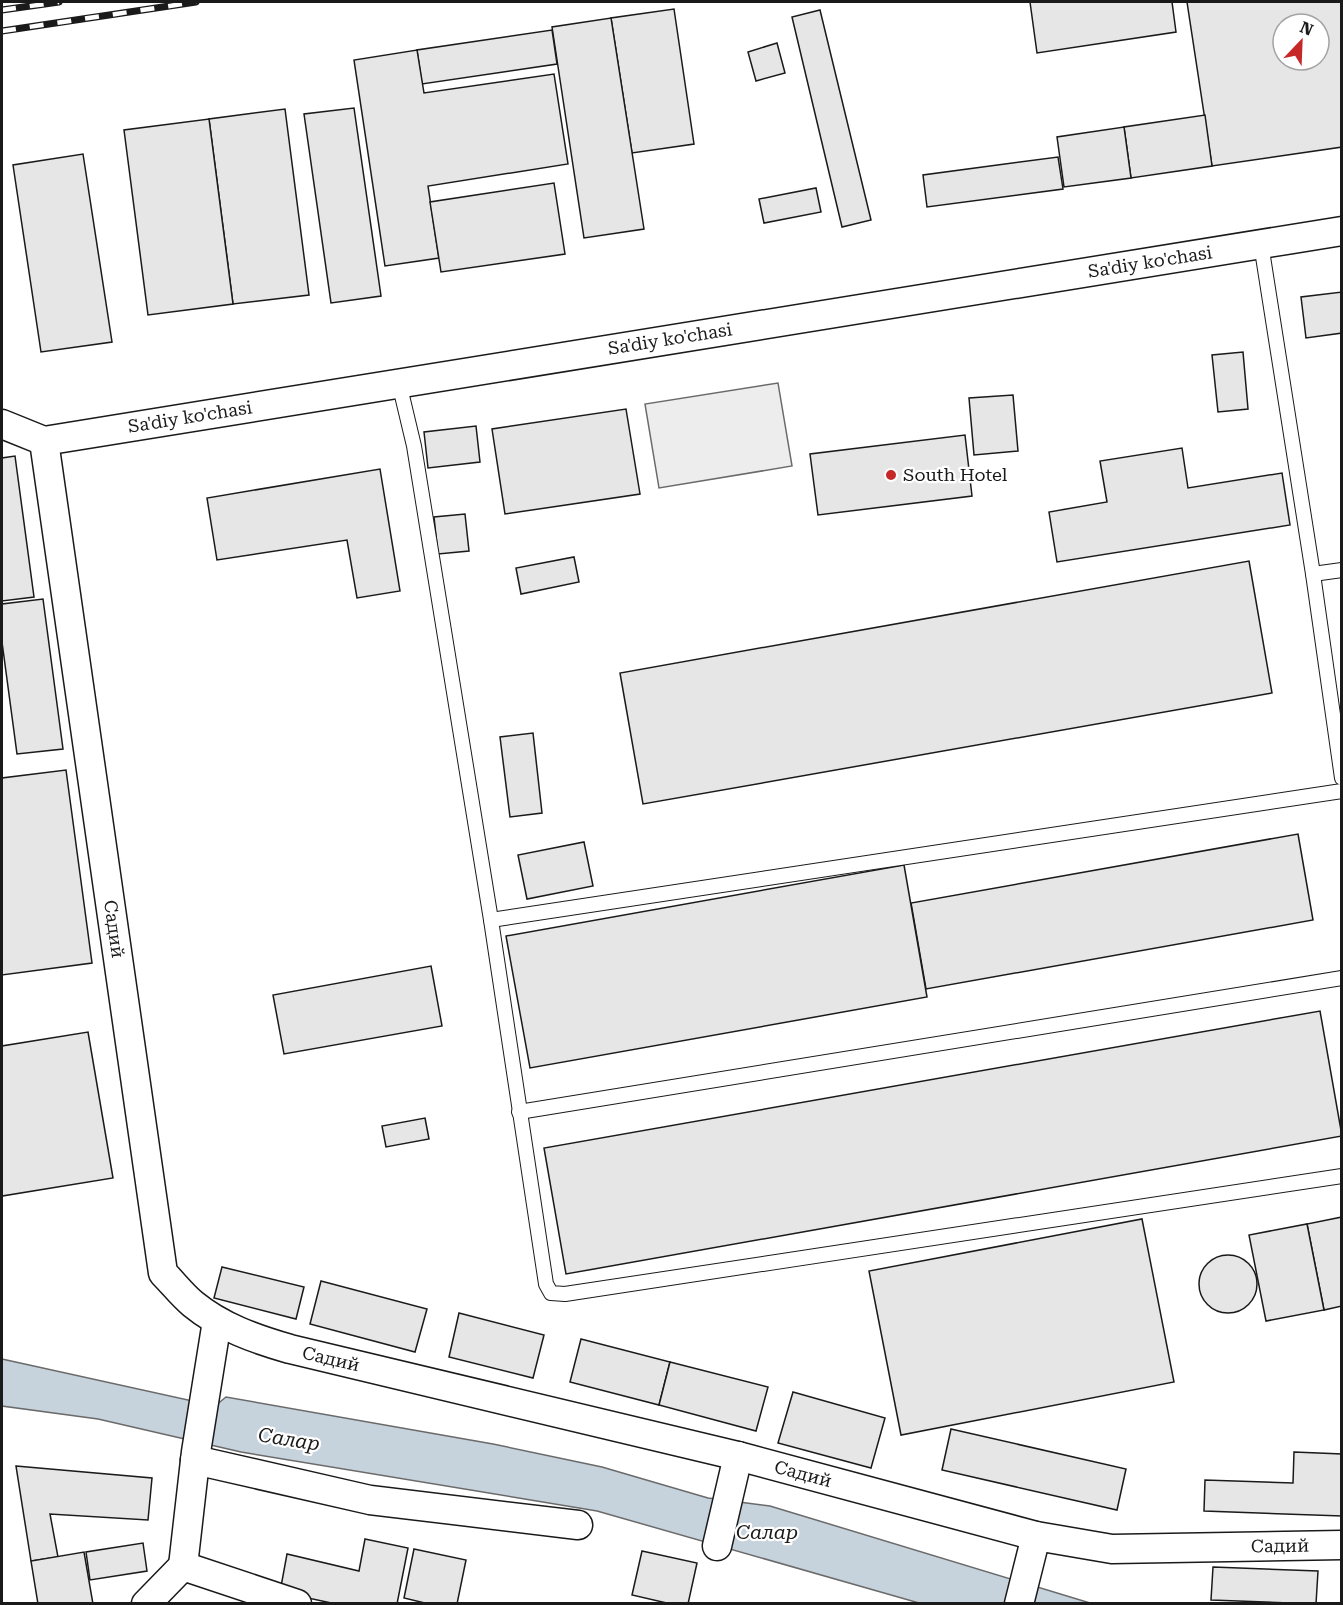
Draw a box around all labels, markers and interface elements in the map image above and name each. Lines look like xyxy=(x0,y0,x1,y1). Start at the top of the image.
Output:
north arrow xyxy=(1271,12,1331,72)
text: N xyxy=(1297,17,1316,40)
street label: Sa'diy ko'chasi xyxy=(1086,241,1214,282)
street label: Sa'diy ko'chasi xyxy=(606,318,734,359)
street label: Sa'diy ko'chasi xyxy=(126,396,254,437)
place label: South Hotel xyxy=(903,464,1008,485)
marker: South Hotel xyxy=(884,468,898,482)
street label: Садий xyxy=(100,899,129,959)
street label: Садий xyxy=(300,1342,362,1375)
water label: Салар xyxy=(256,1422,322,1456)
street label: Садий xyxy=(772,1456,834,1491)
water label: Салар xyxy=(736,1520,798,1544)
street label: Садий xyxy=(1251,1534,1309,1557)

